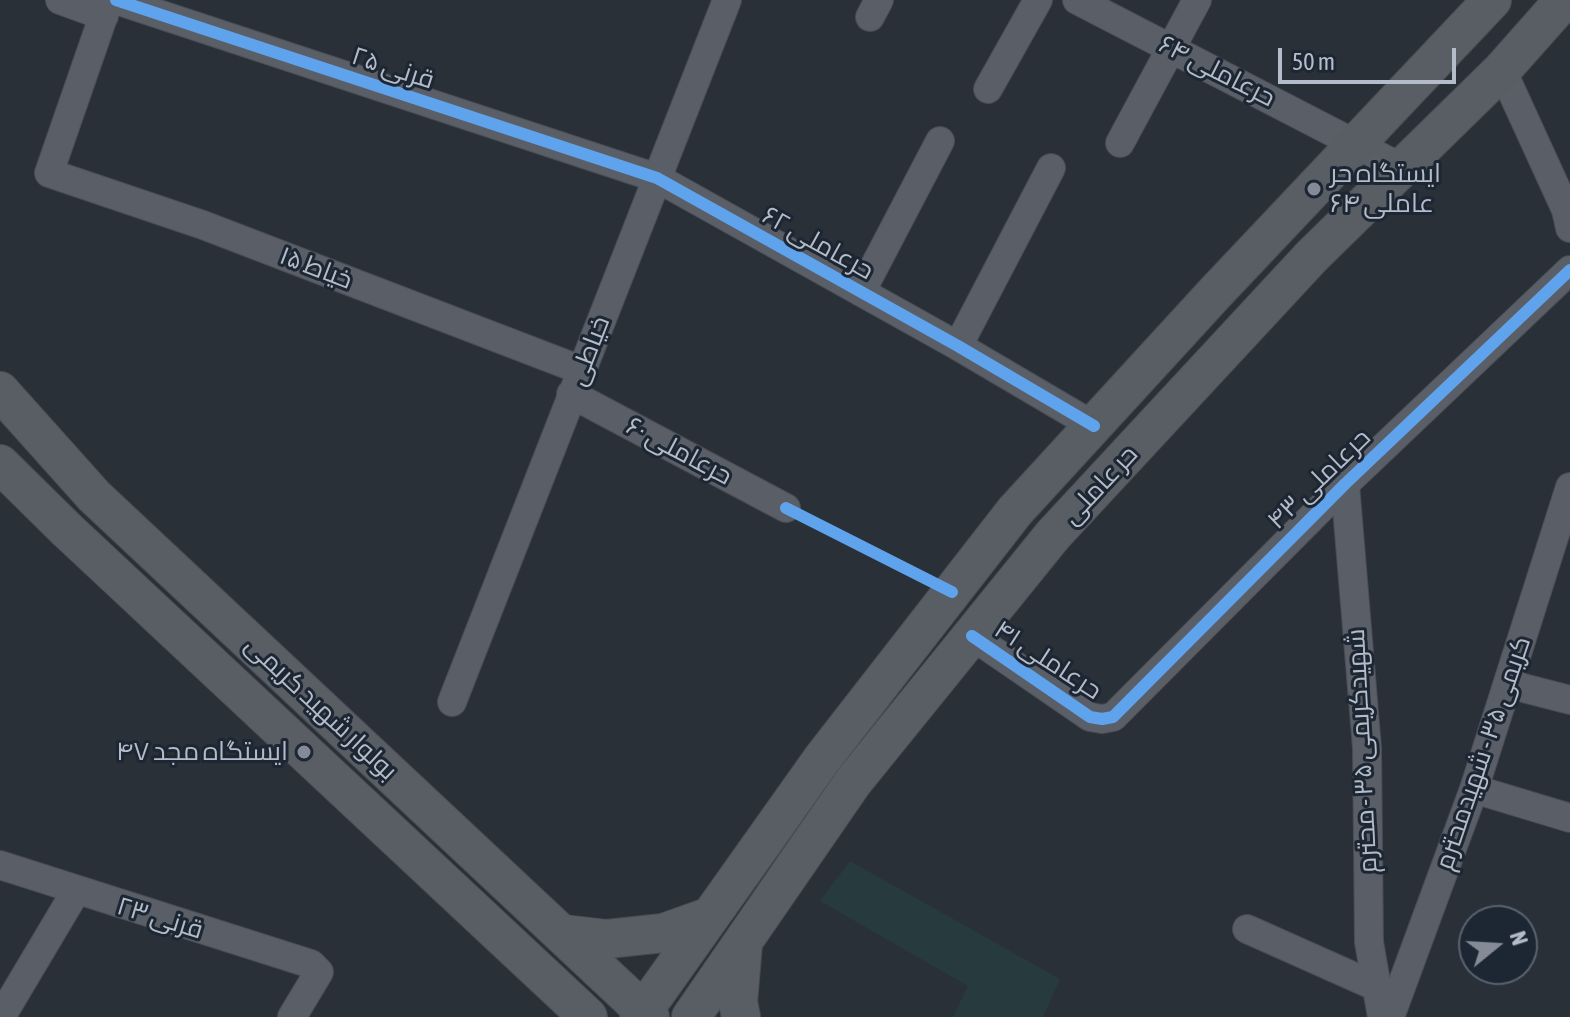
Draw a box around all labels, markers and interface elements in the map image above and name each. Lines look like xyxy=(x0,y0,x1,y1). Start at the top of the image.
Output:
street label: حرعاملی ۶۴ xyxy=(1154,28,1280,114)
scale bar xyxy=(1282,32,1460,82)
street label: قرنی ۲۵ xyxy=(348,40,438,96)
text: 50 m xyxy=(1292,48,1335,75)
place label: ایستگاه حر عاملی ۶۴ xyxy=(1330,158,1441,220)
marker: ایستگاه حر عاملی ۶۴ xyxy=(1305,180,1323,198)
street label: حرعاملی ۶۲ xyxy=(757,200,879,286)
street label: خیاط ۱۵ xyxy=(275,240,357,296)
street label: خیاطی xyxy=(562,312,616,390)
street label: حرعاملی ۶۰ xyxy=(621,410,737,492)
street label: حرعاملی ۴۳ xyxy=(1261,422,1377,536)
street label: حر عاملی xyxy=(1056,439,1144,531)
street label: حرعاملی ۴۱ xyxy=(988,614,1108,706)
street label: شهیدکریمی ۳۵ - محترم xyxy=(1340,628,1384,874)
street label: بولوار شهید کریمی xyxy=(238,629,404,787)
street label: کریمی ۳۵ - شهیدمحترم xyxy=(1428,632,1538,874)
place label: ایستگاه مجد ۴۷ xyxy=(116,736,288,768)
marker: ایستگاه مجد ۴۷ xyxy=(295,743,313,761)
street label: قرنی ۲۳ xyxy=(113,890,207,946)
north arrow xyxy=(1458,905,1538,985)
text: N xyxy=(1505,928,1533,948)

